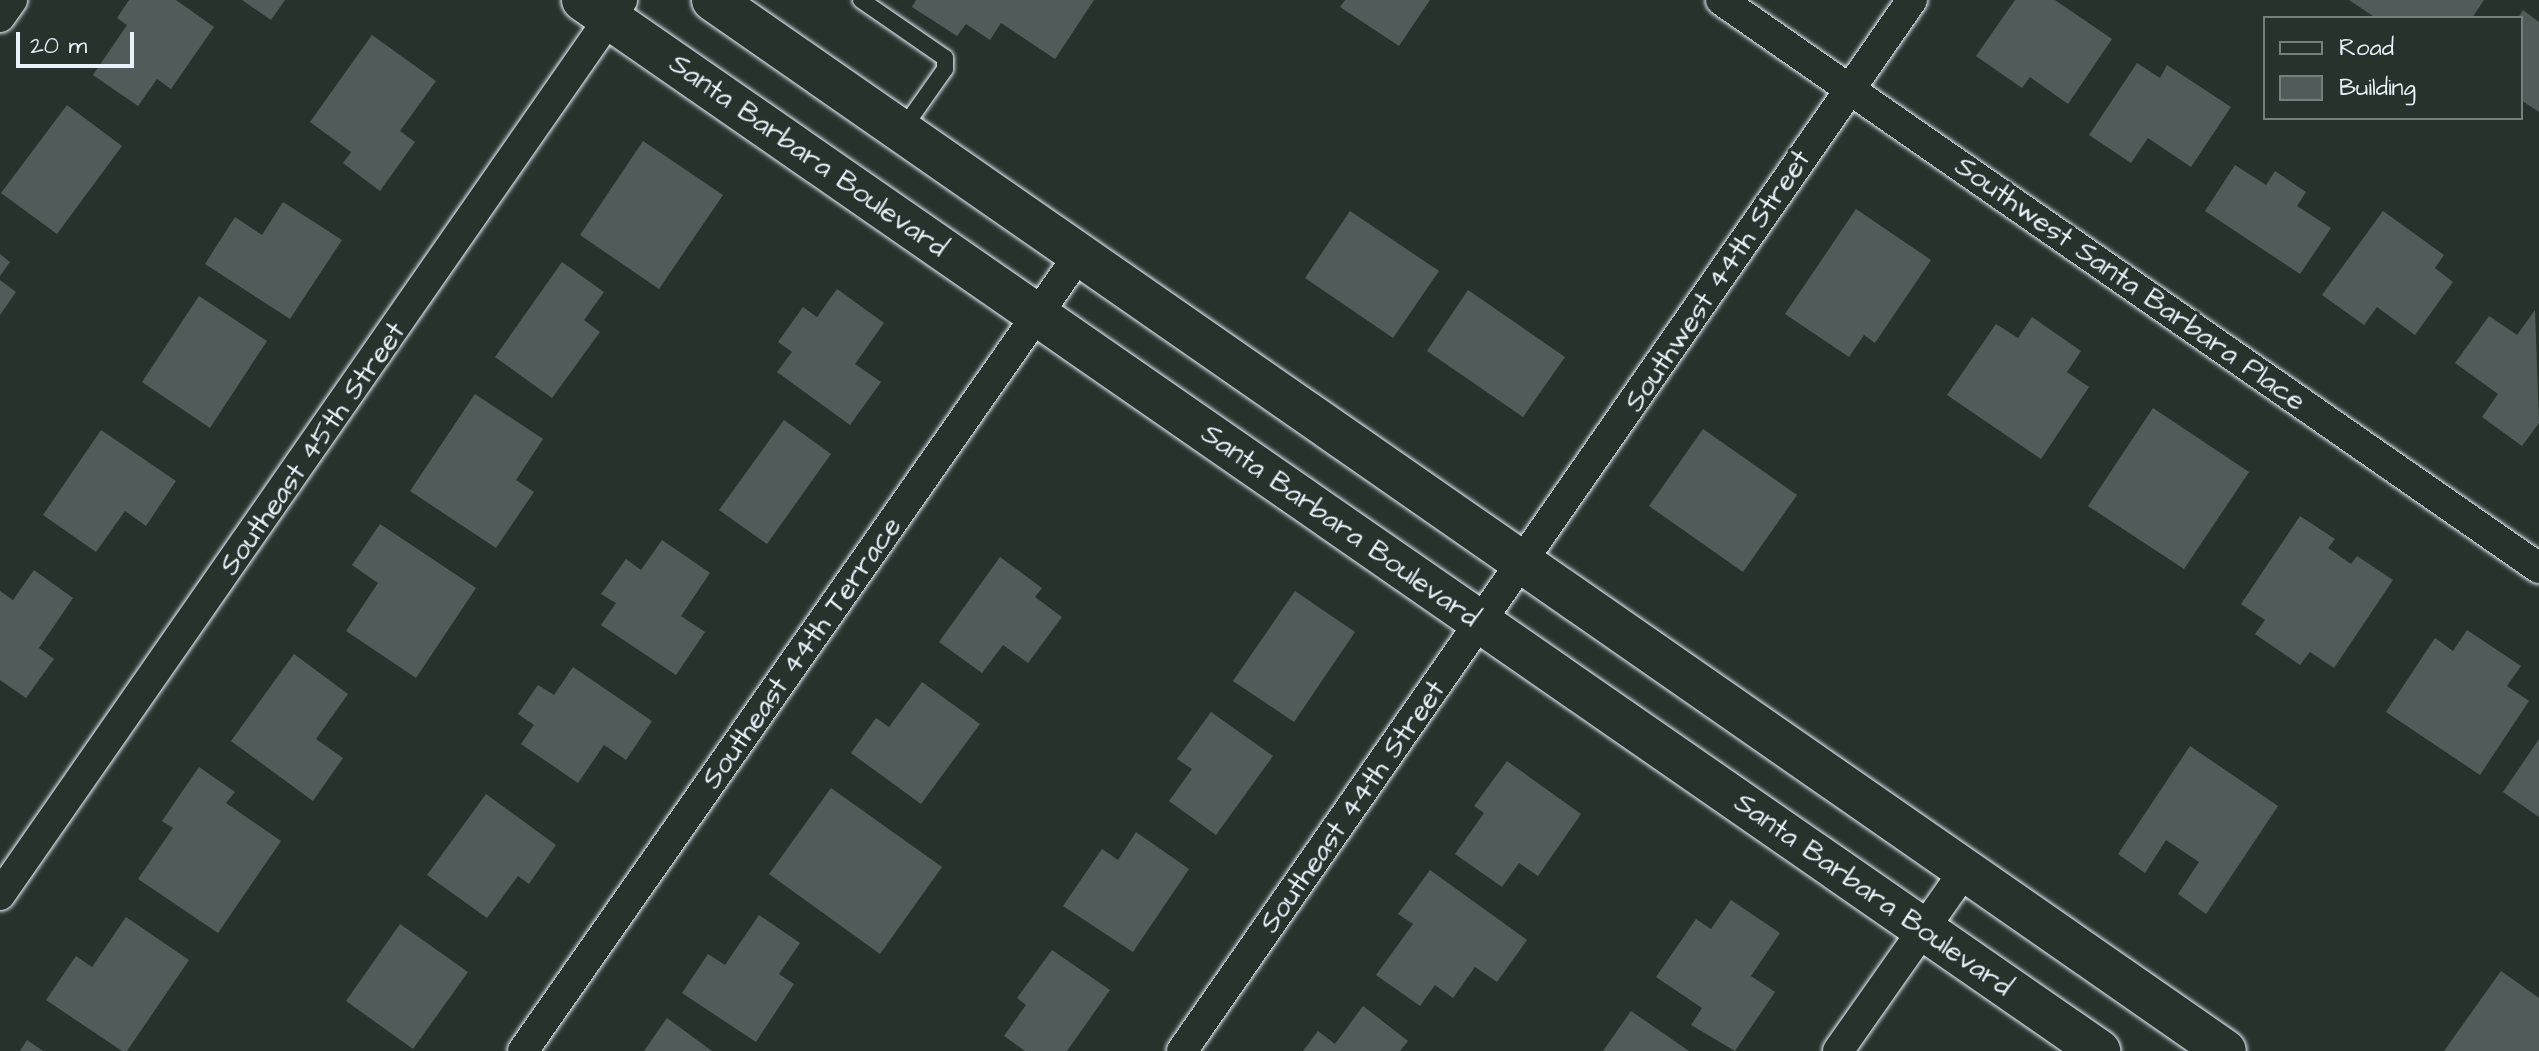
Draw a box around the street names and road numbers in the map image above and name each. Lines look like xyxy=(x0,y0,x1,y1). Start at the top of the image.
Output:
street label: Santa Barbara Boulevard xyxy=(663,47,953,265)
street label: Southwest 44th Street xyxy=(1618,144,1818,418)
street label: Southwest Santa Barbara Place xyxy=(1948,150,2312,418)
street label: Southeast 45th Street xyxy=(213,316,413,582)
street label: Santa Barbara Boulevard xyxy=(1195,417,1485,635)
street label: Southeast 44th Terrace xyxy=(695,511,909,795)
street label: Southeast 44th Street xyxy=(1253,674,1453,940)
street label: Santa Barbara Boulevard xyxy=(1728,786,2018,1004)

